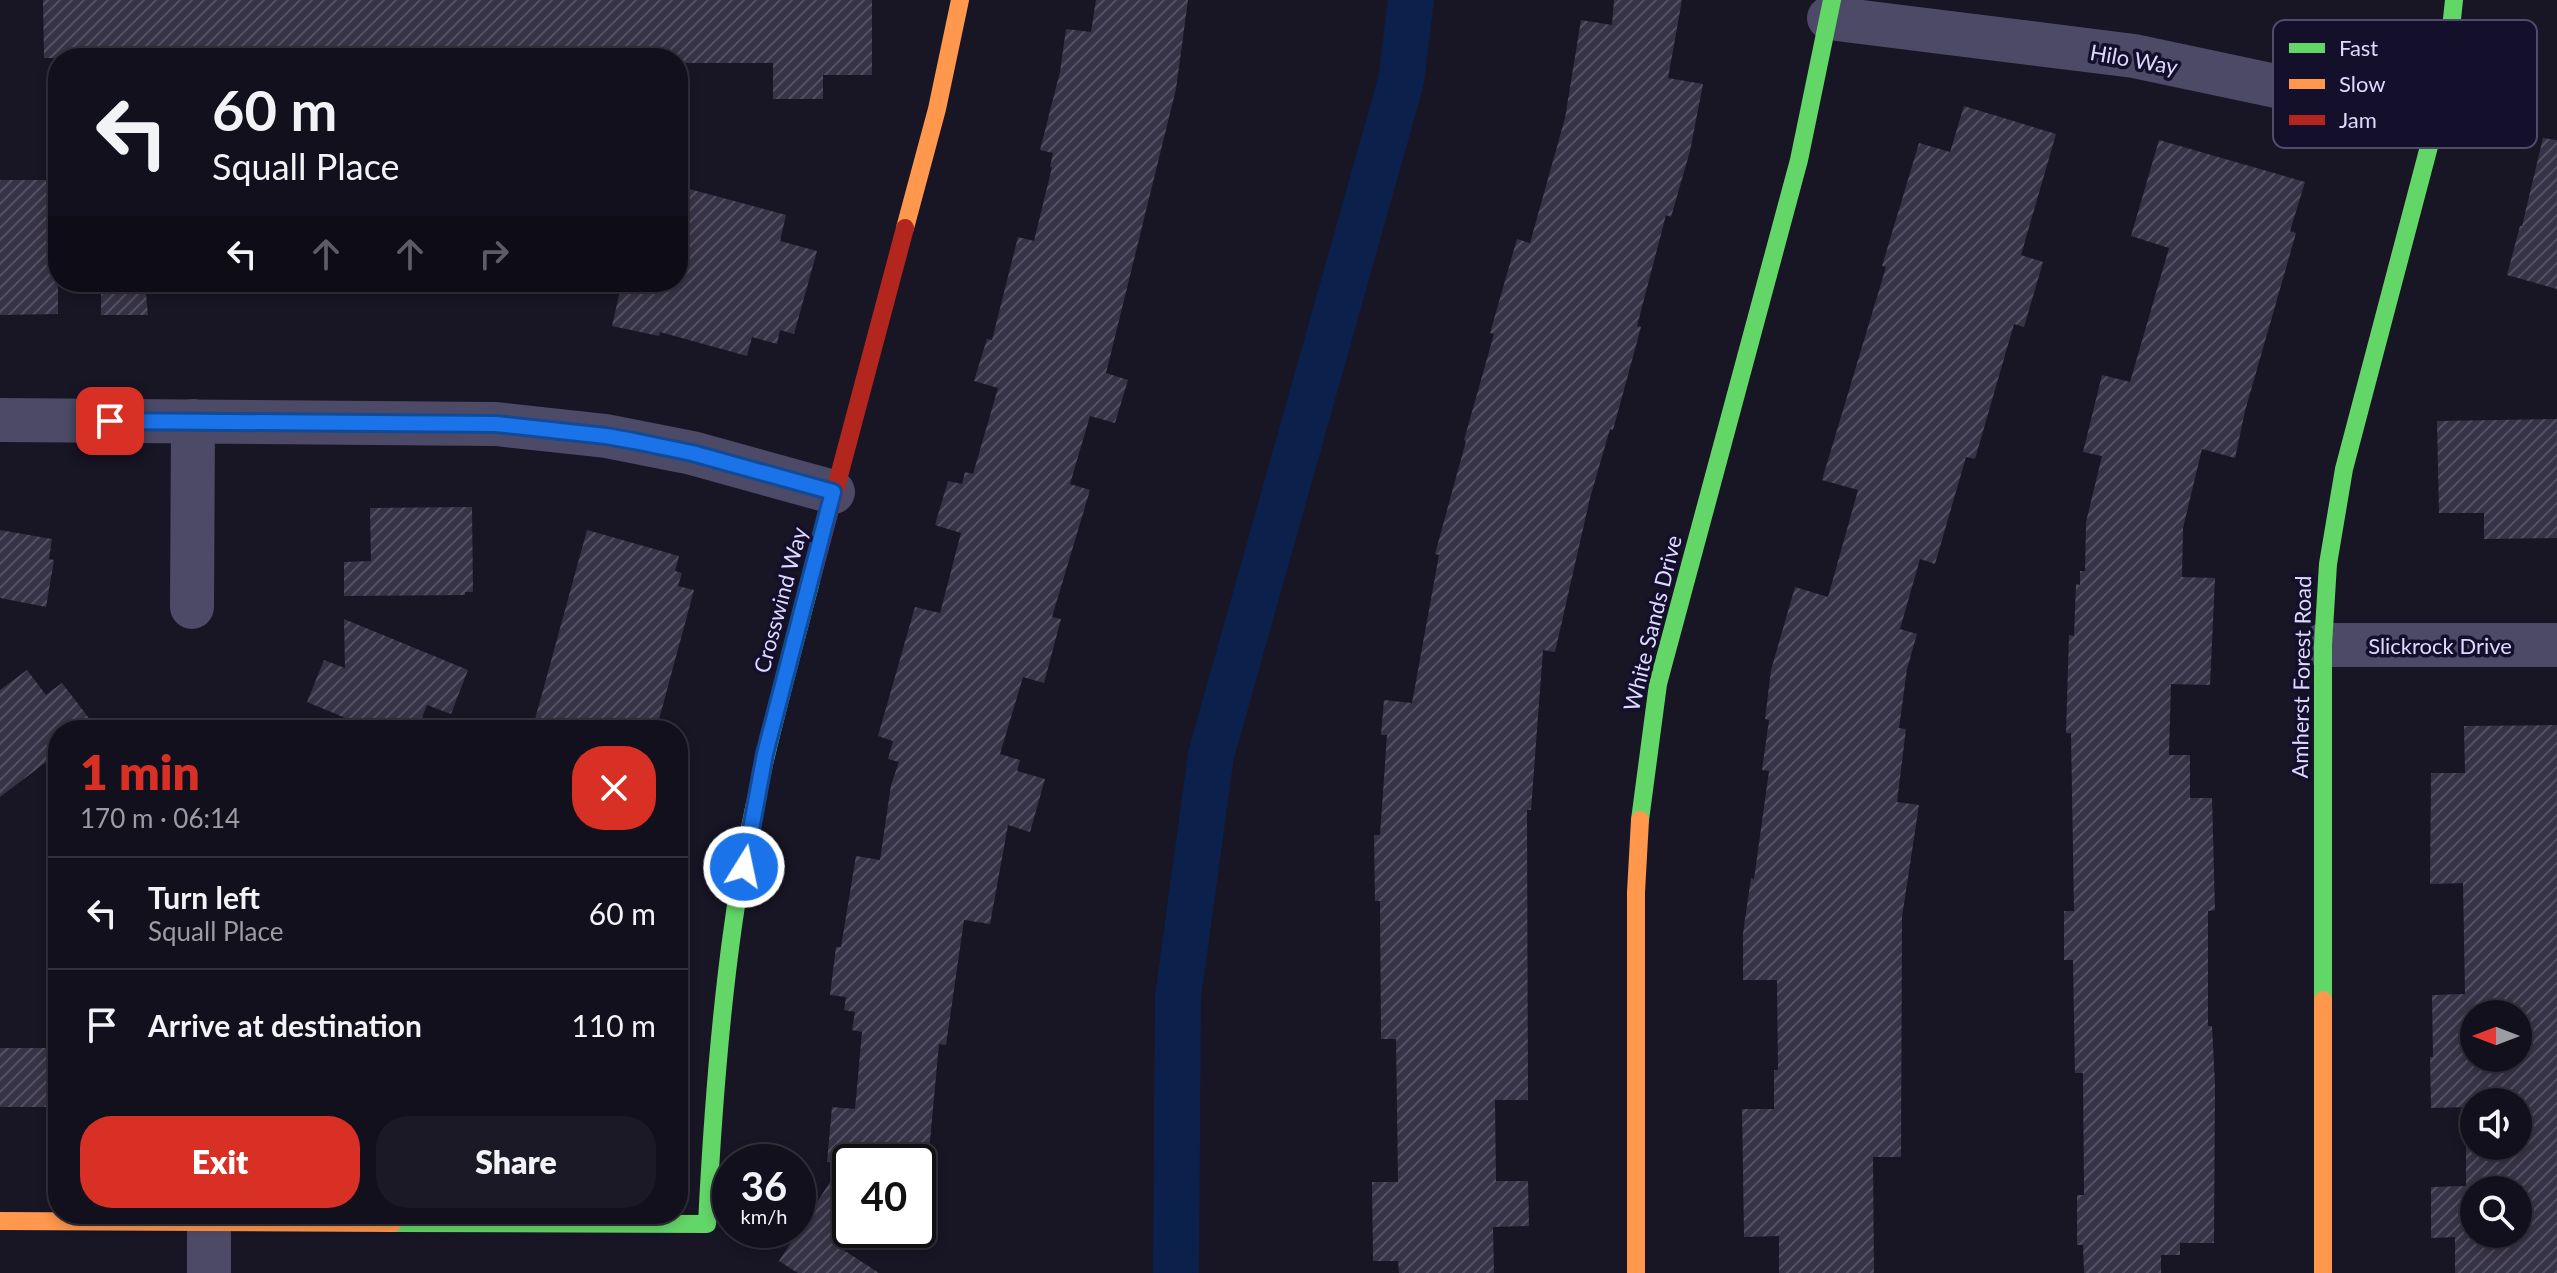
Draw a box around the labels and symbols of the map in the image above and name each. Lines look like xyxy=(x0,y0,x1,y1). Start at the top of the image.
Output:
legend xyxy=(2273,20,2537,148)
text: Fast xyxy=(2339,34,2378,61)
street label: Hilo Way xyxy=(2088,38,2181,80)
text: Slow xyxy=(2339,70,2386,97)
text: Jam xyxy=(2339,106,2377,133)
pin xyxy=(76,387,144,455)
street label: Crosswind Way xyxy=(748,524,813,676)
street label: White Sands Drive xyxy=(1617,532,1687,714)
street label: Amherst Forest Road xyxy=(2286,575,2316,779)
street label: Slickrock Drive xyxy=(2368,632,2512,659)
position arrow xyxy=(702,825,786,909)
north arrow xyxy=(2460,1000,2532,1072)
speed limit sign: 40 xyxy=(832,1144,936,1248)

